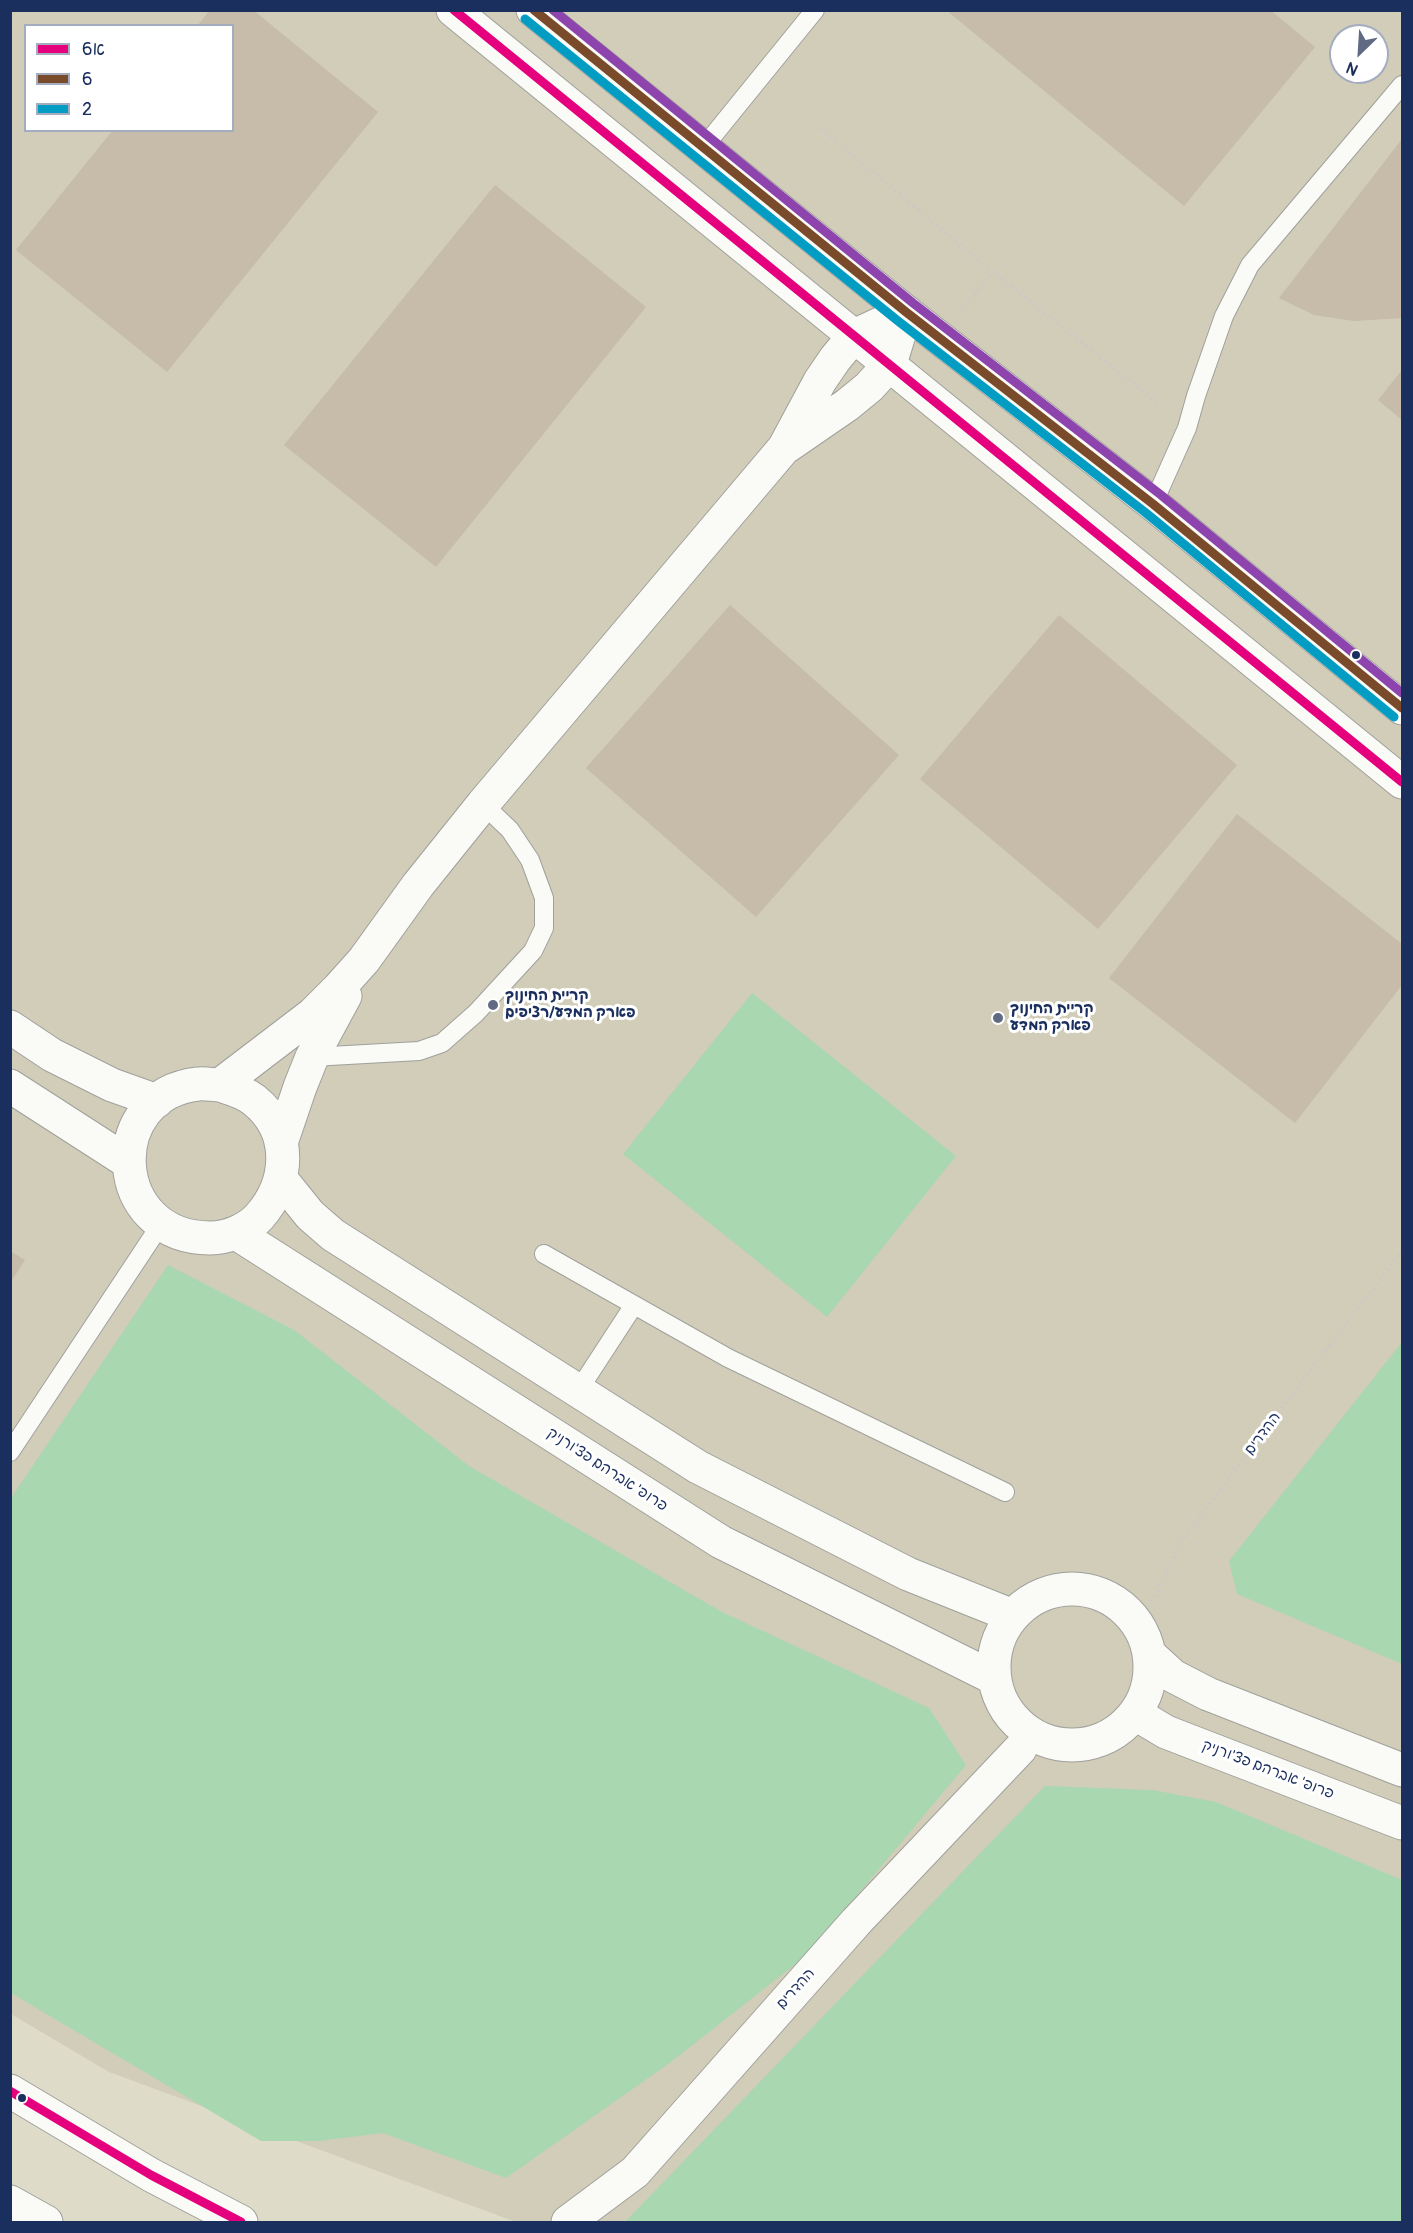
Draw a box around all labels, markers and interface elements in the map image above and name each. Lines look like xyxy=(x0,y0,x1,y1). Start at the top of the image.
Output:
legend xyxy=(24,24,234,132)
north arrow xyxy=(1329,24,1389,84)
text: 6א xyxy=(82,38,105,61)
text: N xyxy=(1343,57,1361,80)
text: 6 xyxy=(82,68,92,91)
text: 2 xyxy=(82,98,92,121)
unlabelled marker xyxy=(1350,649,1362,661)
place label: קריית החינוך פארק המדע/רציפים xyxy=(505,987,636,1022)
marker: קריית החינוך פארק המדע/רציפים xyxy=(486,998,500,1012)
place label: קריית החינוך פארק המדע xyxy=(1010,1000,1093,1035)
marker: קריית החינוך פארק המדע xyxy=(991,1011,1005,1025)
street label: ההדרים xyxy=(1241,1409,1285,1459)
street label: פרופ' אברהם פצ'ורניק xyxy=(543,1424,671,1516)
street label: פרופ' אברהם פצ'ורניק xyxy=(1199,1736,1337,1804)
street label: ההדרים xyxy=(773,1965,819,2013)
unlabelled marker xyxy=(16,2092,28,2104)

